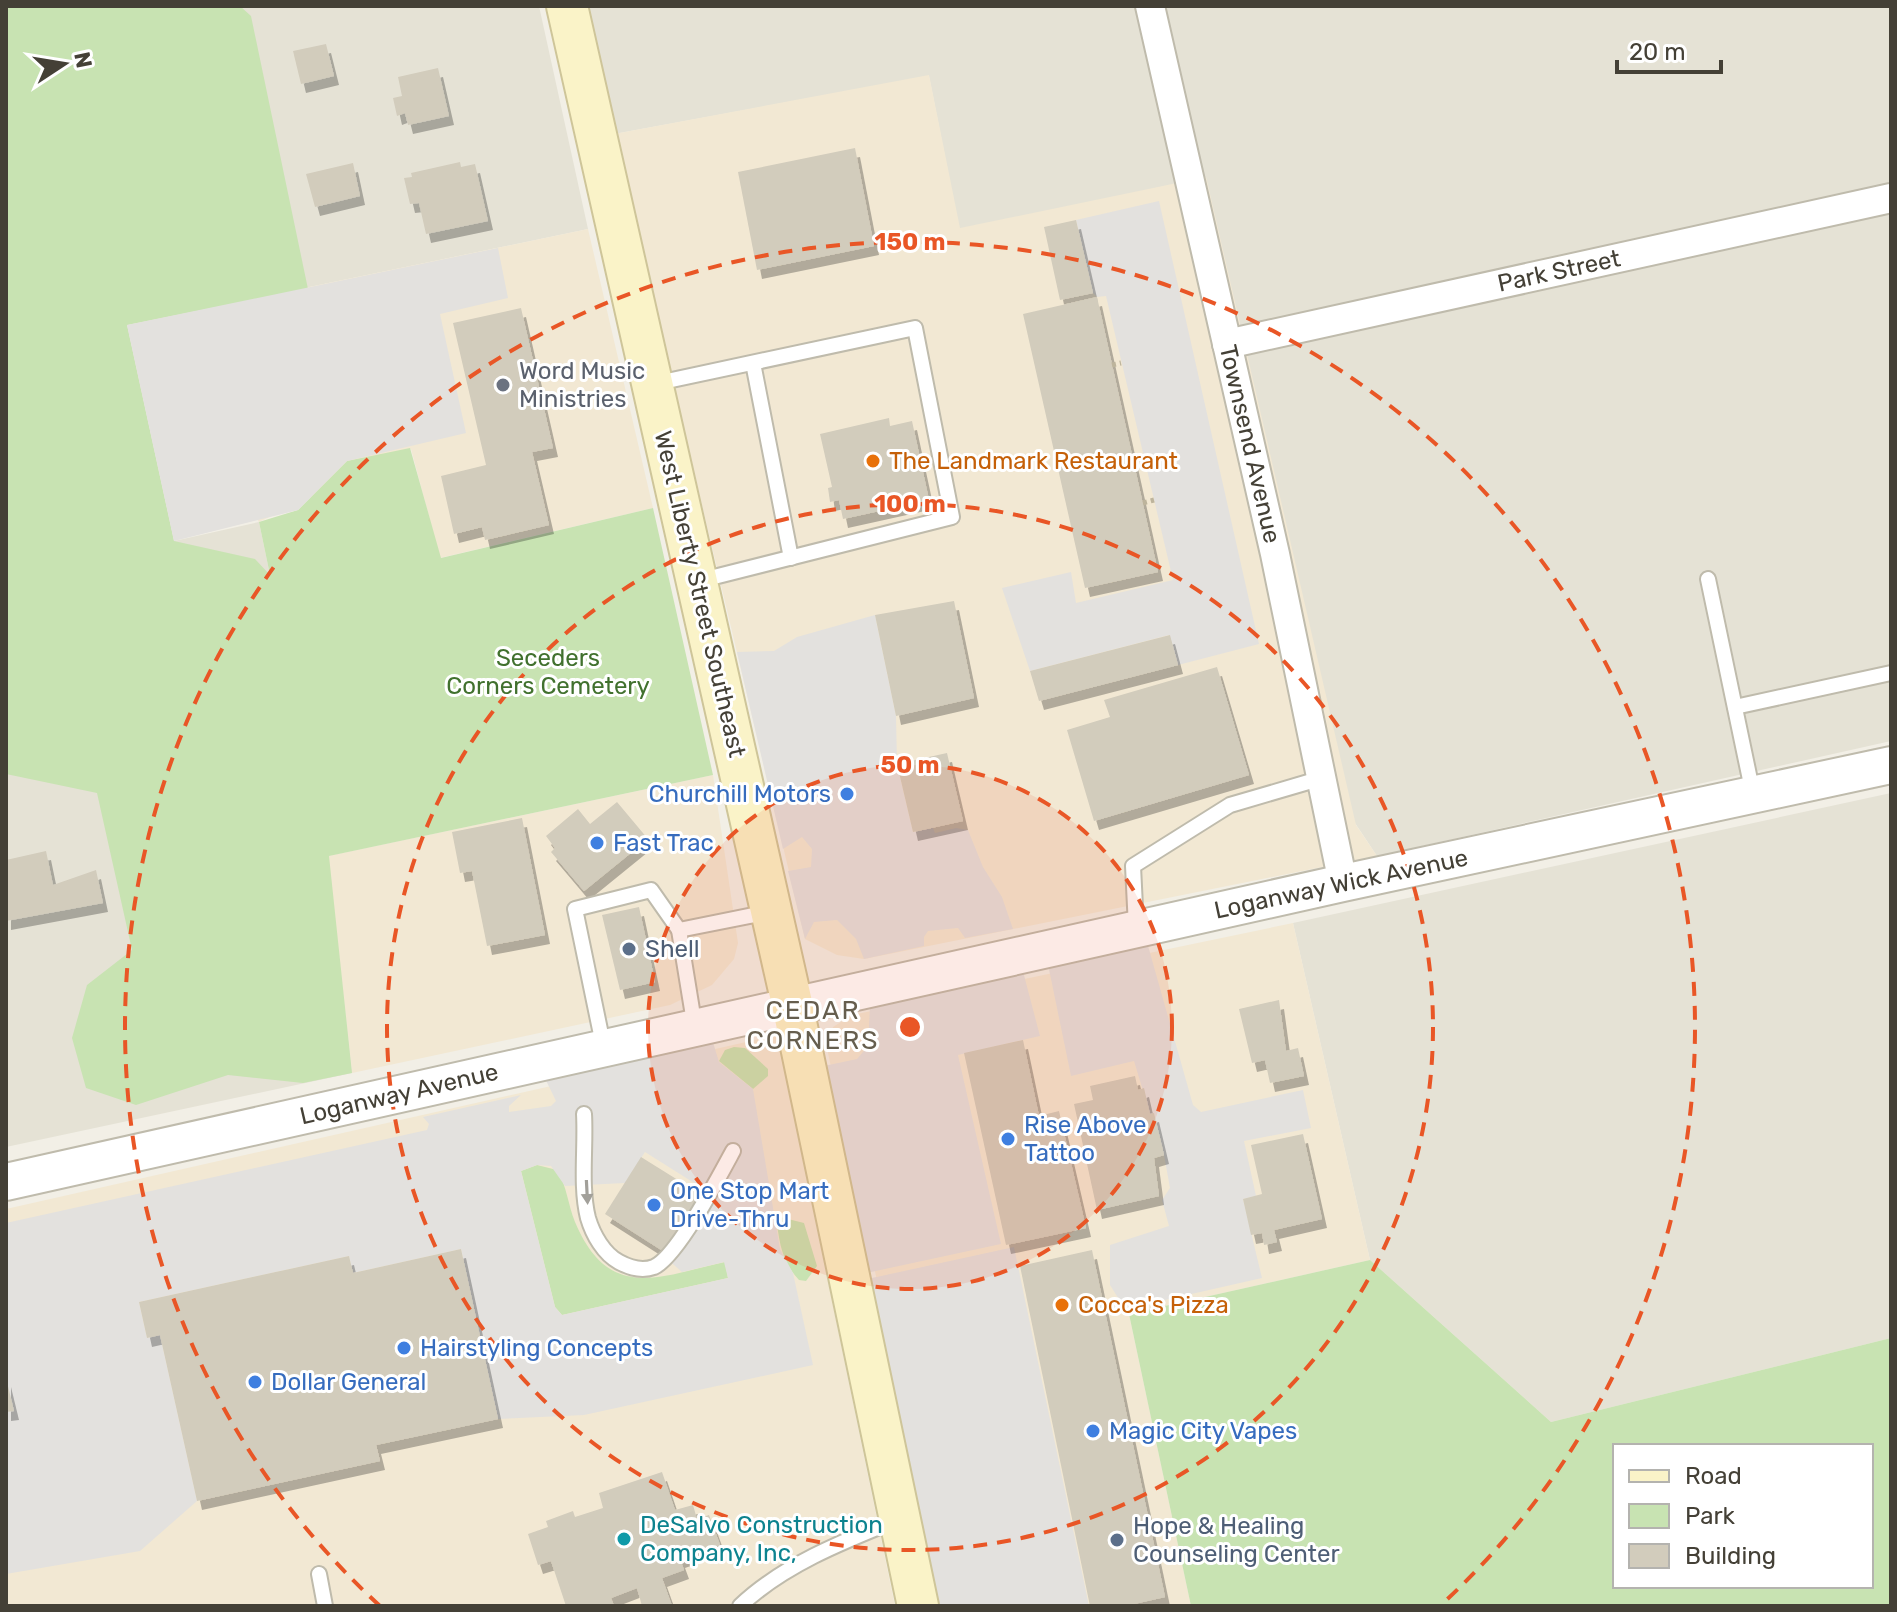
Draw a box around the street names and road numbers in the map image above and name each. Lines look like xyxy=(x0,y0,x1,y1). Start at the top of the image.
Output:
street label: Park Street xyxy=(1495,244,1623,298)
street label: Townsend Avenue xyxy=(1214,342,1286,546)
street label: West Liberty Street Southeast xyxy=(649,428,751,760)
street label: Loganway Wick Avenue xyxy=(1212,843,1470,925)
street label: Loganway Avenue xyxy=(297,1058,501,1130)

